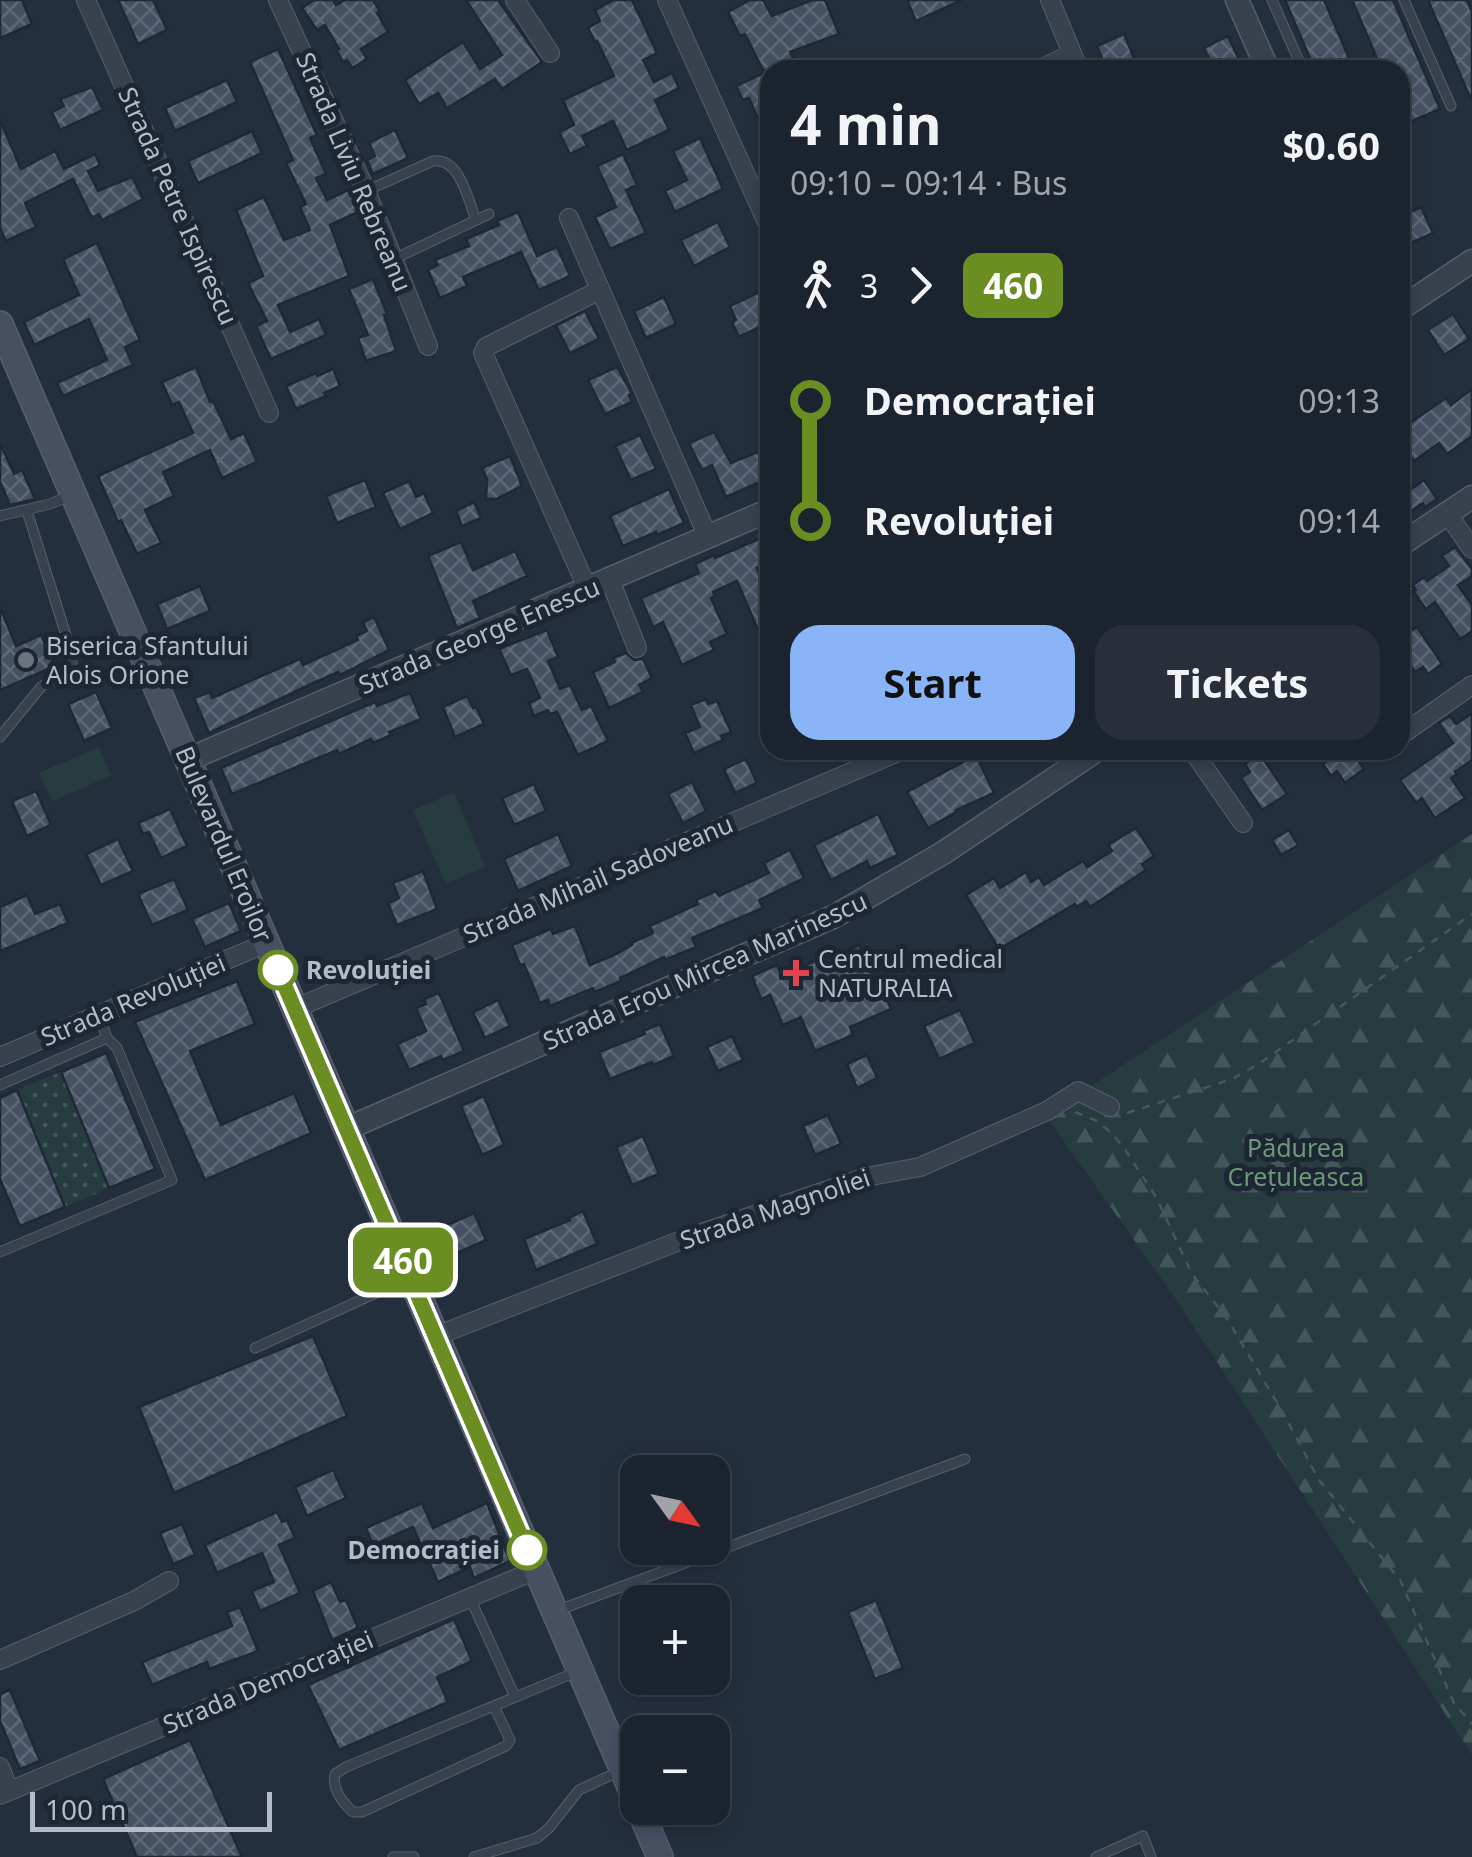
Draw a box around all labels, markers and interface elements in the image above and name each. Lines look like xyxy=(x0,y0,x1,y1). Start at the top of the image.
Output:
street label: Strada Liviu Rebreanu xyxy=(289,47,421,297)
street label: Strada Petre Ispirescu xyxy=(111,81,247,330)
text: 4 min xyxy=(790,86,942,161)
text: $0.60 xyxy=(1282,119,1380,171)
text: 09:10 – 09:14 · Bus xyxy=(790,161,1067,204)
icon: walk xyxy=(790,258,845,313)
icon: forward xyxy=(893,258,948,313)
text: 460 xyxy=(983,262,1043,309)
text: 3 xyxy=(860,264,878,307)
text: Democrației xyxy=(864,374,1096,426)
text: 09:13 xyxy=(1298,379,1380,422)
text: Revoluției xyxy=(864,494,1054,546)
text: 09:14 xyxy=(1298,499,1380,542)
street label: Strada George Enescu xyxy=(353,569,604,701)
button: Start xyxy=(790,625,1075,740)
button: Tickets xyxy=(1095,625,1380,740)
place label: Biserica Sfantului Alois Orione xyxy=(46,628,249,691)
marker: Biserica Sfantului Alois Orione xyxy=(15,649,37,671)
street label: Bulevardul Eroilor xyxy=(168,741,281,947)
street label: Strada Mihail Sadoveanu xyxy=(458,806,738,950)
street label: Strada Erou Mircea Marinescu xyxy=(537,883,872,1057)
place label: Centrul medical NATURALIA xyxy=(818,941,1003,1004)
street label: Strada Revoluției xyxy=(35,945,230,1053)
marker: Revoluției xyxy=(259,951,297,989)
place label: Revoluției xyxy=(306,952,431,986)
marker: Centrul medical NATURALIA xyxy=(783,960,809,986)
park label: Pădurea Crețuleasca xyxy=(1228,1130,1364,1193)
street label: Strada Magnoliei xyxy=(675,1160,874,1256)
line badge: 460 xyxy=(346,1228,460,1292)
text: 460 xyxy=(373,1237,433,1284)
north arrow xyxy=(620,1455,730,1565)
map controls xyxy=(620,1455,730,1825)
marker: Democrației xyxy=(508,1531,546,1569)
place label: Democrației xyxy=(347,1532,500,1566)
button: + xyxy=(620,1585,730,1695)
street label: Strada Democrației xyxy=(157,1621,378,1741)
button: − xyxy=(620,1715,730,1825)
scale bar xyxy=(30,1787,272,1832)
text: 100 m xyxy=(45,1790,127,1828)

